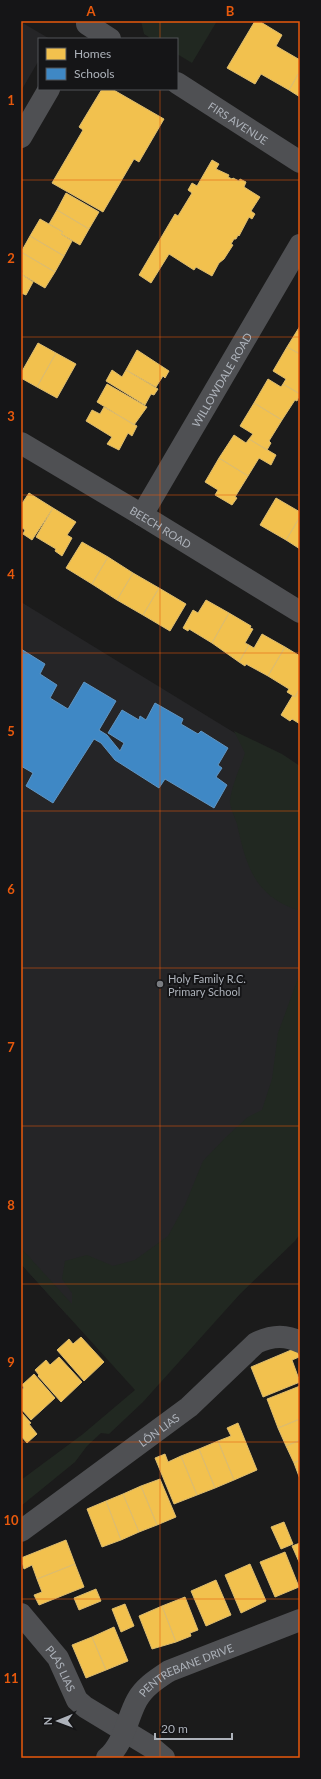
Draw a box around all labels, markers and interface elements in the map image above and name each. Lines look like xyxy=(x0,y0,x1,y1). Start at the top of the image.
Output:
text: A xyxy=(85,3,96,19)
text: B xyxy=(226,3,235,19)
legend xyxy=(38,38,178,90)
text: Homes xyxy=(74,46,111,61)
text: Schools xyxy=(74,66,115,81)
text: 1 xyxy=(7,92,15,108)
street label: FIRS AVENUE xyxy=(206,99,271,146)
text: 2 xyxy=(7,250,15,266)
street label: WILLOWDALE ROAD xyxy=(189,330,254,429)
text: 3 xyxy=(7,408,15,424)
street label: BEECH ROAD xyxy=(128,503,194,550)
text: 4 xyxy=(7,566,15,582)
text: 5 xyxy=(7,723,15,739)
text: 6 xyxy=(7,881,15,897)
place label: Holy Family R.C. Primary School xyxy=(168,972,246,998)
marker: Holy Family R.C. Primary School xyxy=(155,979,165,989)
text: 7 xyxy=(7,1039,15,1055)
text: 8 xyxy=(7,1197,15,1213)
text: 9 xyxy=(7,1354,15,1370)
street label: LÔN LIAS xyxy=(136,1410,182,1449)
text: 10 xyxy=(3,1512,19,1528)
street label: PENTREBANE DRIVE xyxy=(135,1640,235,1699)
street label: PLAS LIAS xyxy=(43,1642,79,1693)
text: 11 xyxy=(3,1670,19,1686)
north arrow xyxy=(38,1701,78,1741)
scale bar xyxy=(155,1715,232,1741)
text: N xyxy=(41,1717,54,1726)
text: 20 m xyxy=(161,1721,188,1736)

